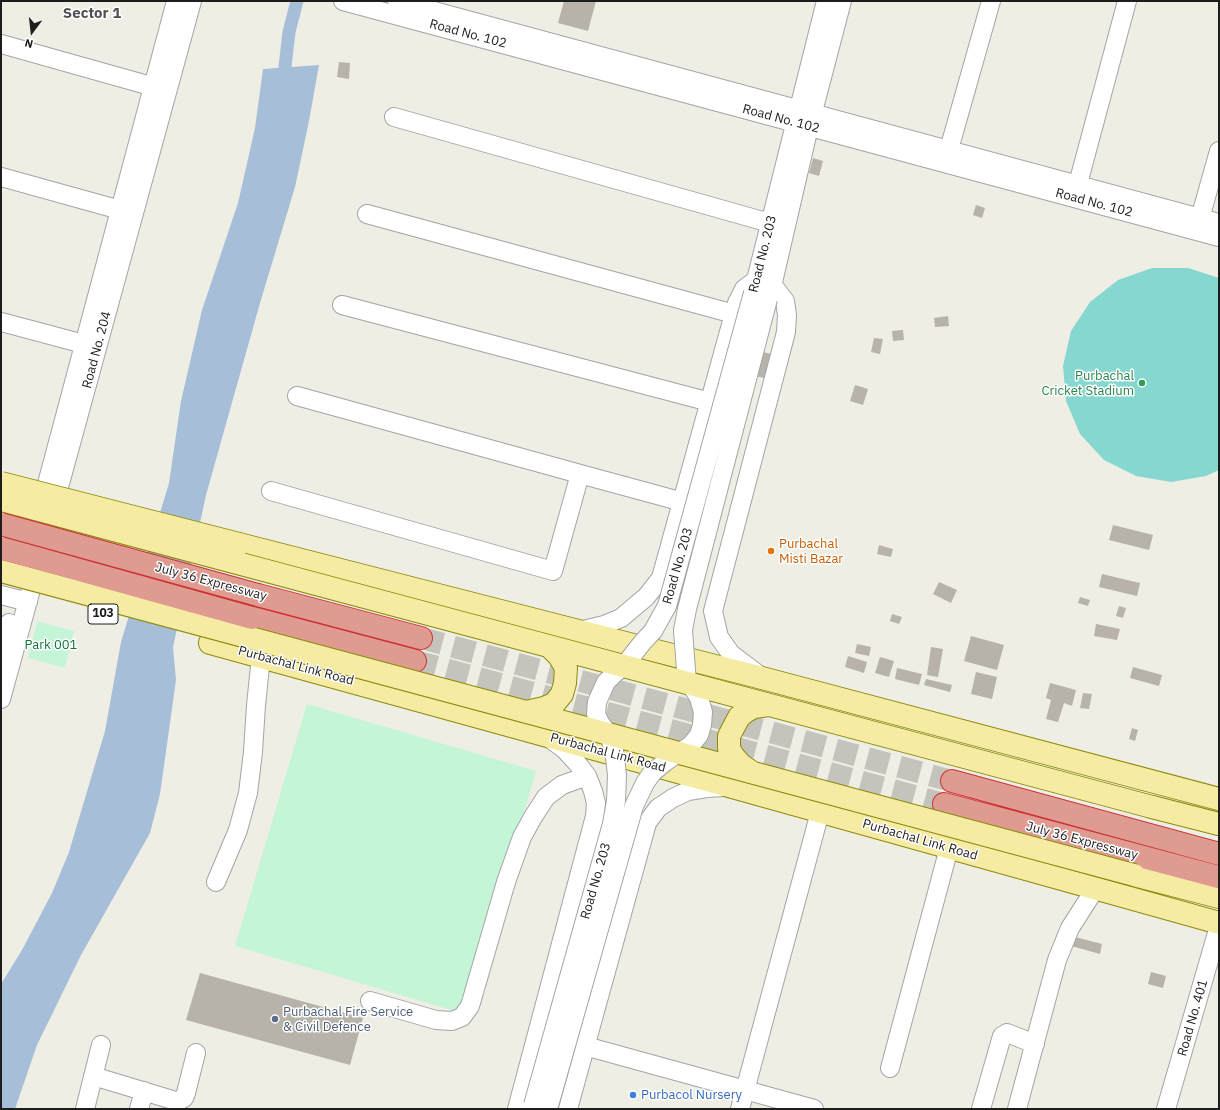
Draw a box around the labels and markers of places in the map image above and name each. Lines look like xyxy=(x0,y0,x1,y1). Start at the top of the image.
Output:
place label: Purbachal Cricket Stadium xyxy=(1041,368,1134,399)
marker: Purbachal Cricket Stadium xyxy=(1137,378,1147,388)
place label: Purbachal Misti Bazar xyxy=(779,536,843,567)
marker: Purbachal Misti Bazar xyxy=(766,546,776,556)
place label: Purbachal Fire Service & Civil Defence xyxy=(283,1004,413,1035)
marker: Purbachal Fire Service & Civil Defence xyxy=(270,1014,280,1024)
place label: Purbacol Nursery xyxy=(641,1087,742,1103)
marker: Purbacol Nursery xyxy=(628,1090,638,1100)

